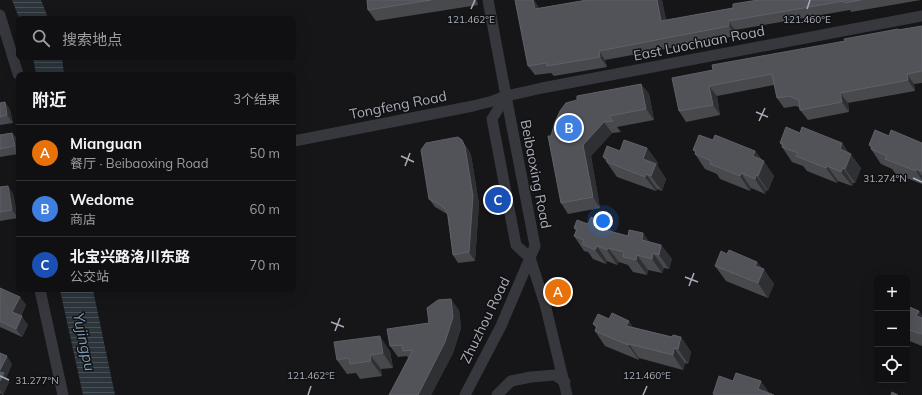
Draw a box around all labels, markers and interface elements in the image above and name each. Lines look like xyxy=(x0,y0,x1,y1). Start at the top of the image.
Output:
text: 121.462°E xyxy=(447,13,495,26)
text: 121.460°E xyxy=(783,13,831,26)
search box xyxy=(16,16,296,60)
street label: East Luochuan Road xyxy=(632,21,766,65)
icon: search xyxy=(30,27,52,49)
text: 搜索地点 xyxy=(62,30,122,49)
street label: Tongfeng Road xyxy=(348,87,448,123)
text: 附近 xyxy=(32,89,66,110)
text: 3个结果 xyxy=(233,91,280,107)
pin: B xyxy=(556,113,582,143)
street label: Beibaoxing Road xyxy=(517,118,555,230)
text: Mianguan xyxy=(70,134,142,153)
text: A xyxy=(40,145,50,161)
text: 50 m xyxy=(250,145,280,161)
text: 餐厅 · Beibaoxing Road xyxy=(70,155,208,171)
text: 31.274°N xyxy=(863,172,907,185)
pin: C xyxy=(485,185,511,215)
text: Wedome xyxy=(70,190,134,209)
text: B xyxy=(41,201,49,217)
text: 60 m xyxy=(250,201,280,217)
text: 商店 xyxy=(70,211,96,227)
your location xyxy=(593,211,613,231)
text: 北宝兴路洛川东路 xyxy=(70,247,190,266)
text: C xyxy=(41,257,49,273)
text: 70 m xyxy=(250,257,280,273)
text: 公交站 xyxy=(70,268,109,284)
street label: Zhuzhou Road xyxy=(456,274,514,366)
map controls xyxy=(874,275,910,383)
button: + xyxy=(874,275,910,311)
pin: A xyxy=(545,277,571,307)
water label: Yujingpu xyxy=(69,311,100,373)
button: − xyxy=(874,311,910,347)
button: locate xyxy=(874,347,910,383)
text: 121.462°E xyxy=(287,369,335,382)
text: 121.460°E xyxy=(623,369,671,382)
text: 31.277°N xyxy=(15,374,59,387)

